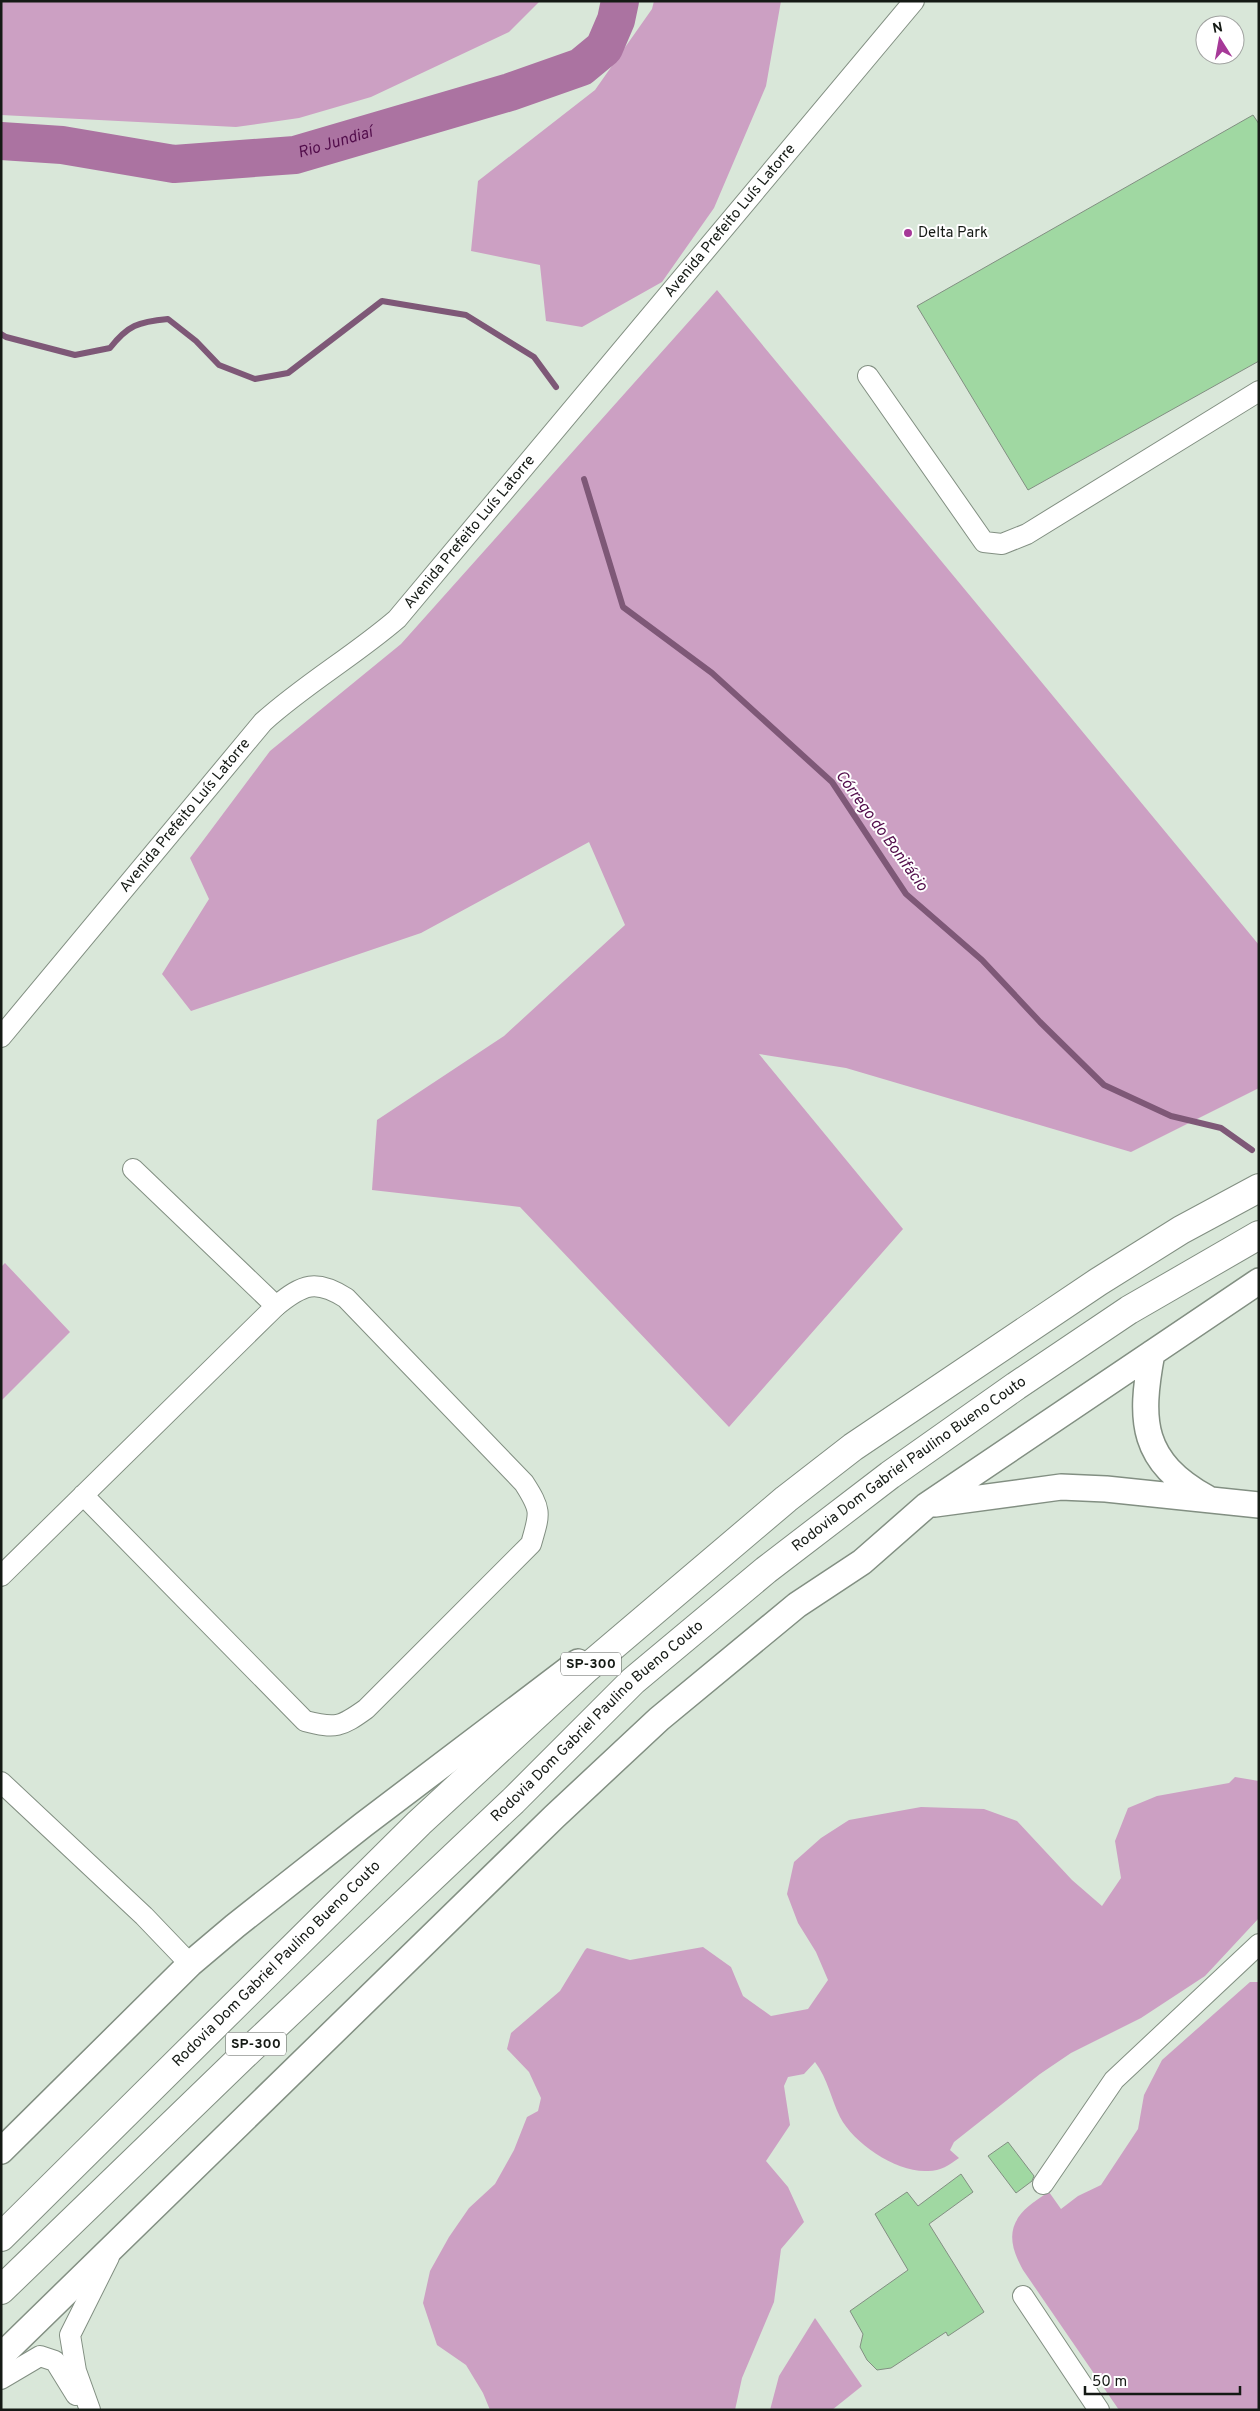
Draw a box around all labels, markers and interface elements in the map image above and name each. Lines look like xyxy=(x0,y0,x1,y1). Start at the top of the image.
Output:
north arrow xyxy=(1195,15,1245,65)
text: N xyxy=(1211,19,1224,38)
water label: Rio Jundiaí xyxy=(295,122,379,164)
street label: Avenida Prefeito Luís Latorre xyxy=(660,140,800,301)
place label: Delta Park xyxy=(918,224,988,243)
marker: Delta Park xyxy=(902,227,914,239)
street label: Avenida Prefeito Luís Latorre xyxy=(400,451,539,613)
street label: Avenida Prefeito Luís Latorre xyxy=(116,735,255,896)
water label: Córrego do Bonifácio xyxy=(830,767,932,896)
street label: Rodovia Dom Gabriel Paulino Bueno Couto xyxy=(788,1372,1030,1556)
street label: Rodovia Dom Gabriel Paulino Bueno Couto xyxy=(487,1617,707,1826)
road number: SP-300 xyxy=(561,1652,621,1676)
street label: Rodovia Dom Gabriel Paulino Bueno Couto xyxy=(169,1857,385,2071)
road number: SP-300 xyxy=(226,2032,286,2056)
scale bar xyxy=(1085,2364,1240,2396)
text: 50 m xyxy=(1092,2373,1127,2392)

